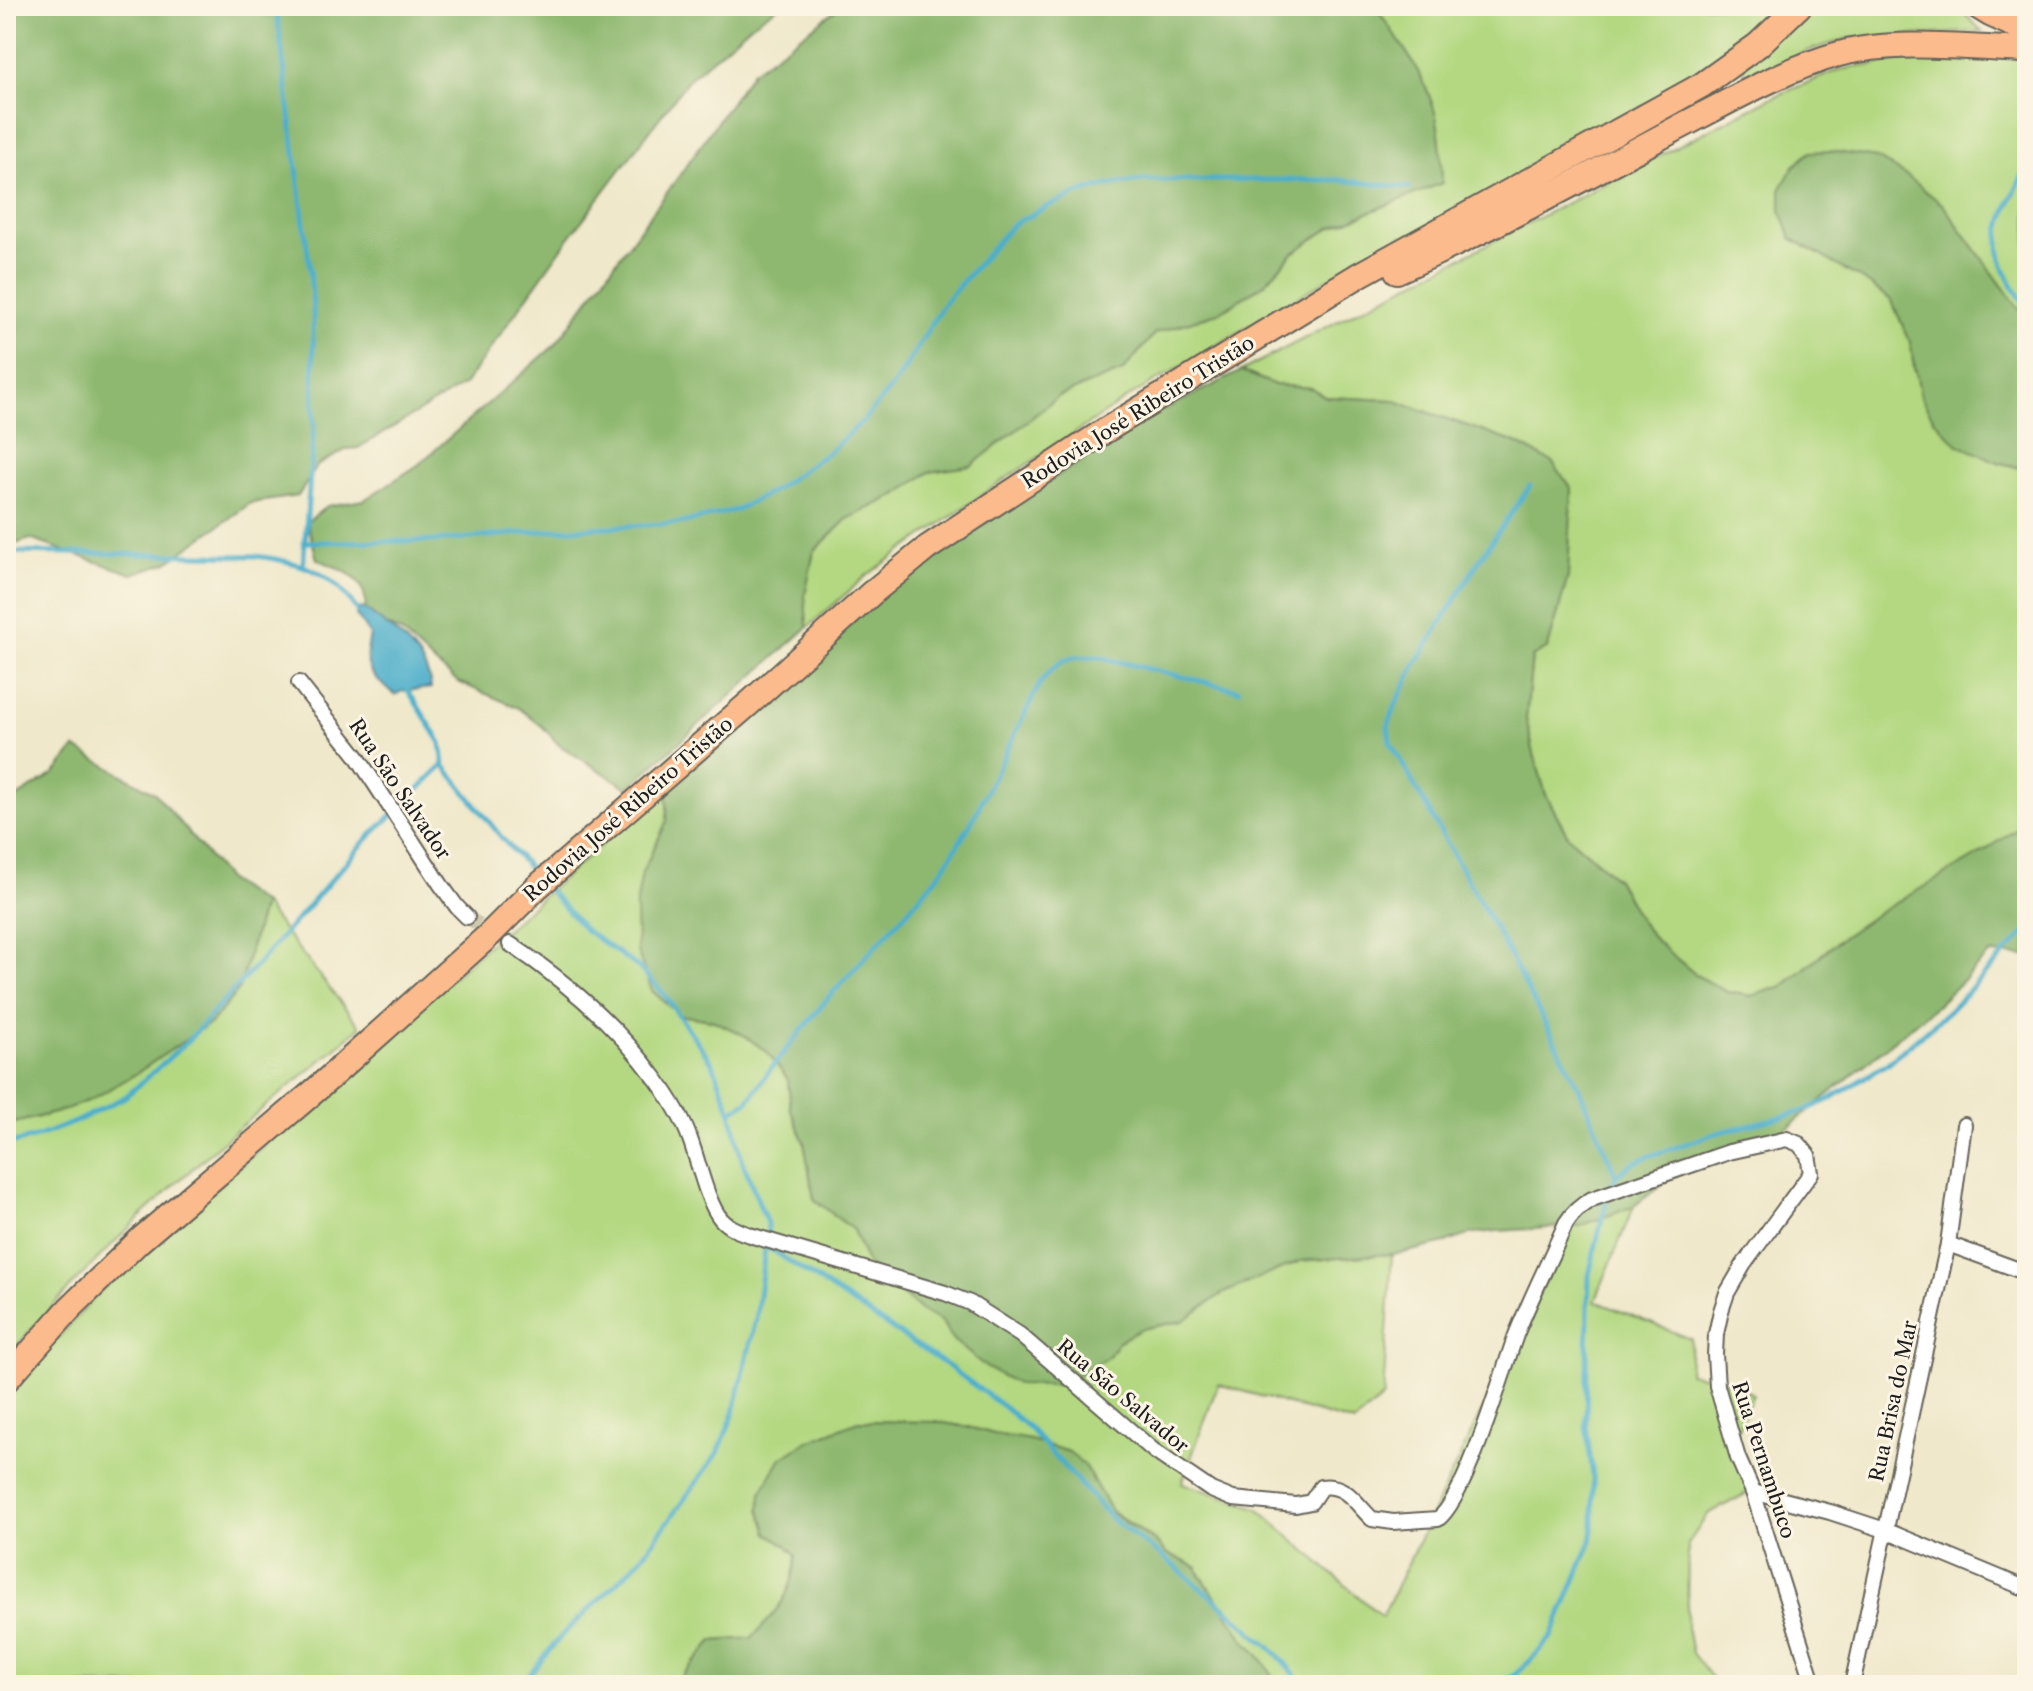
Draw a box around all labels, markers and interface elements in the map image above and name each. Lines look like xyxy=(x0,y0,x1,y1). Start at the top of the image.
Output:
street label: Rodovia José Ribeiro Tristão xyxy=(1017,330,1259,494)
street label: Rodovia José Ribeiro Tristão xyxy=(518,712,738,906)
street label: Rua São Salvador xyxy=(344,714,456,864)
street label: Rua Brisa do Mar xyxy=(1864,1318,1922,1484)
street label: Rua São Salvador xyxy=(1052,1334,1194,1458)
street label: Rua Pernambuco xyxy=(1727,1378,1801,1542)

